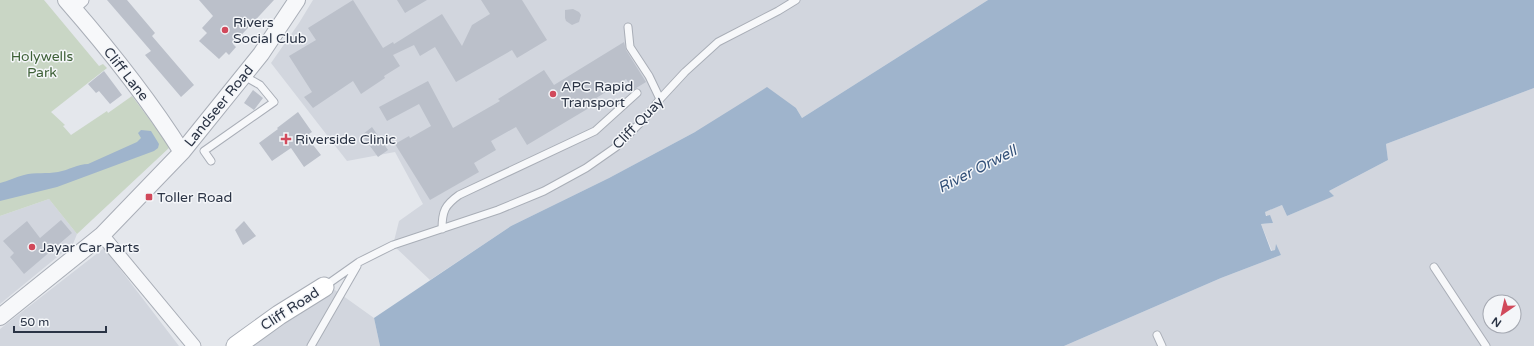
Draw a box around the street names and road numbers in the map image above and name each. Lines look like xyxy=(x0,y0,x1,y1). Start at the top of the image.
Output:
street label: Cliff Lane xyxy=(100,44,152,104)
street label: Landseer Road xyxy=(181,62,257,150)
street label: Cliff Quay xyxy=(609,93,667,153)
street label: Cliff Road xyxy=(258,284,322,334)

